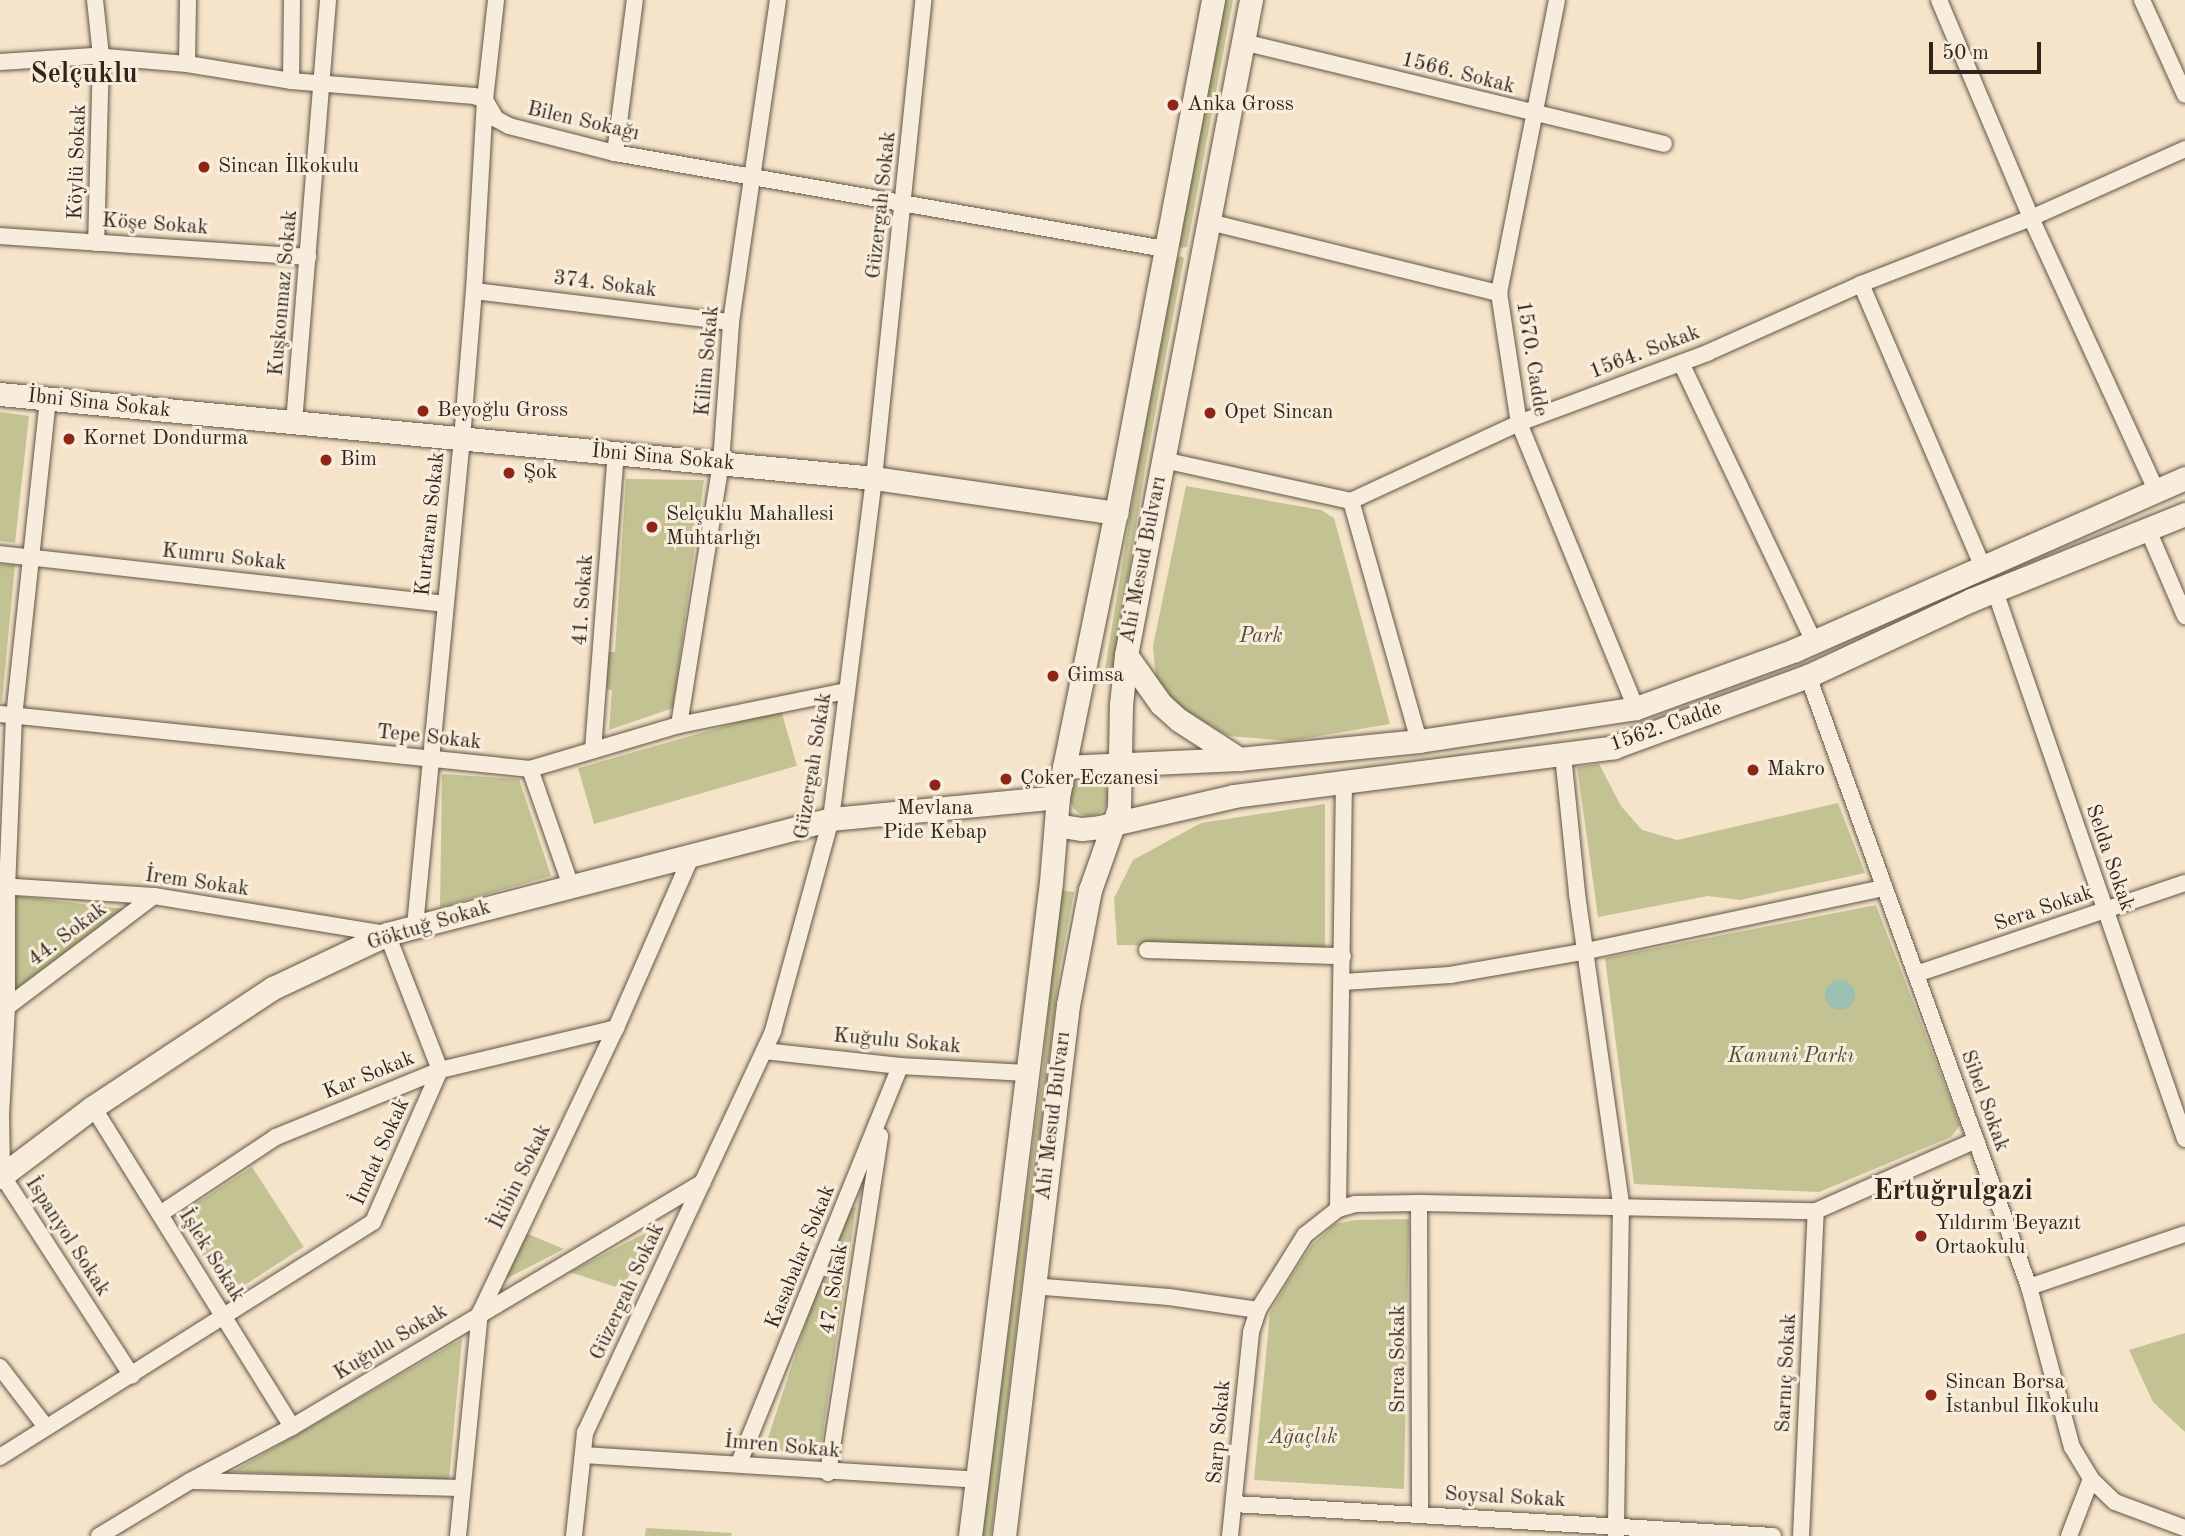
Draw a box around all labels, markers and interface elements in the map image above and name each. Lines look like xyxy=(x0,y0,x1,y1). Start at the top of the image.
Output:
scale bar xyxy=(1933,28,2045,72)
text: 50 m xyxy=(1942,43,1989,64)
street label: 1566. Sokak xyxy=(1399,48,1517,100)
district label: Selçuklu xyxy=(30,58,138,92)
place label: Anka Gross xyxy=(1187,92,1294,118)
street label: Bilen Sokağı xyxy=(524,97,642,147)
marker: Anka Gross xyxy=(1165,97,1181,113)
street label: Köylü Sokak xyxy=(63,104,93,220)
street label: Güzergah Sokak xyxy=(862,130,902,280)
place label: Sincan İlkokulu xyxy=(218,154,359,180)
marker: Sincan İlkokulu xyxy=(196,159,212,175)
street label: Köşe Sokak xyxy=(101,209,209,241)
street label: Kuşkonmaz Sokak xyxy=(264,209,304,377)
street label: 374. Sokak xyxy=(552,266,658,304)
street label: 1570. Cadde xyxy=(1509,299,1553,419)
street label: Kilim Sokak xyxy=(691,305,725,417)
street label: 1564. Sokak xyxy=(1586,320,1704,386)
street label: İbni Sina Sokak xyxy=(26,384,172,424)
place label: Beyoğlu Gross xyxy=(437,398,568,424)
place label: Opet Sincan xyxy=(1224,400,1333,426)
marker: Beyoğlu Gross xyxy=(415,403,431,419)
marker: Opet Sincan xyxy=(1202,405,1218,421)
place label: Kornet Dondurma xyxy=(83,426,248,452)
marker: Kornet Dondurma xyxy=(61,431,77,447)
street label: İbni Sina Sokak xyxy=(590,439,736,477)
place label: Bim xyxy=(340,447,377,473)
street label: Kurtaran Sokak xyxy=(411,450,451,598)
marker: Bim xyxy=(318,452,334,468)
place label: Şok xyxy=(523,460,557,486)
marker: Şok xyxy=(501,465,517,481)
street label: Ahi Mesud Bulvarı xyxy=(1115,474,1173,646)
place label: Selçuklu Mahallesi Muhtarlığı xyxy=(666,502,834,552)
marker: Selçuklu Mahallesi Muhtarlığı xyxy=(644,519,660,535)
street label: Kumru Sokak xyxy=(160,539,288,577)
street label: 41. Sokak xyxy=(568,553,600,647)
park label: Park xyxy=(1239,624,1283,650)
place label: Gimsa xyxy=(1067,663,1124,689)
marker: Gimsa xyxy=(1045,668,1061,684)
street label: Güzergah Sokak xyxy=(790,691,838,841)
street label: 1562. Cadde xyxy=(1607,696,1725,758)
street label: Tepe Sokak xyxy=(375,720,483,756)
place label: Makro xyxy=(1767,757,1825,783)
marker: Makro xyxy=(1745,762,1761,778)
place label: Çoker Eczanesi xyxy=(1020,766,1159,792)
marker: Çoker Eczanesi xyxy=(998,771,1014,787)
marker: Mevlana Pide Kebap xyxy=(927,777,943,793)
place label: Mevlana Pide Kebap xyxy=(883,796,987,846)
street label: Selda Sokak xyxy=(2079,801,2139,915)
street label: İrem Sokak xyxy=(143,863,251,903)
street label: Sera Sokak xyxy=(1991,880,2097,938)
street label: Göktuğ Sokak xyxy=(364,895,494,957)
street label: 44. Sokak xyxy=(24,897,112,973)
street label: Kuğulu Sokak xyxy=(832,1024,962,1060)
street label: Ahi Mesud Bulvarı xyxy=(1031,1030,1077,1202)
park label: Kanuni Parkı xyxy=(1728,1044,1854,1070)
street label: Kar Sokak xyxy=(320,1046,418,1106)
street label: Sibel Sokak xyxy=(1954,1047,2014,1155)
street label: İmdat Sokak xyxy=(346,1094,416,1210)
street label: İkibin Sokak xyxy=(485,1120,557,1234)
street label: İspanyol Sokak xyxy=(19,1172,115,1302)
district label: Ertuğrulgazi xyxy=(1873,1175,2033,1209)
street label: Kasabalar Sokak xyxy=(761,1181,841,1333)
street label: İşlek Sokak xyxy=(172,1205,250,1307)
place label: Yıldırım Beyazıt Ortaokulu xyxy=(1935,1211,2081,1261)
street label: Güzergah Sokak xyxy=(585,1219,671,1365)
marker: Yıldırım Beyazıt Ortaokulu xyxy=(1913,1228,1929,1244)
street label: 47. Sokak xyxy=(815,1242,855,1336)
street label: Kuğulu Sokak xyxy=(330,1299,452,1387)
street label: Sırca Sokak xyxy=(1386,1305,1412,1413)
street label: Sarnıç Sokak xyxy=(1771,1313,1803,1433)
place label: Sincan Borsa İstanbul İlkokulu xyxy=(1945,1370,2099,1420)
street label: Sarp Sokak xyxy=(1203,1379,1237,1485)
marker: Sincan Borsa İstanbul İlkokulu xyxy=(1923,1387,1939,1403)
park label: Ağaçlık xyxy=(1269,1425,1337,1451)
street label: İmren Sokak xyxy=(723,1429,841,1465)
street label: Soysal Sokak xyxy=(1444,1482,1566,1514)

